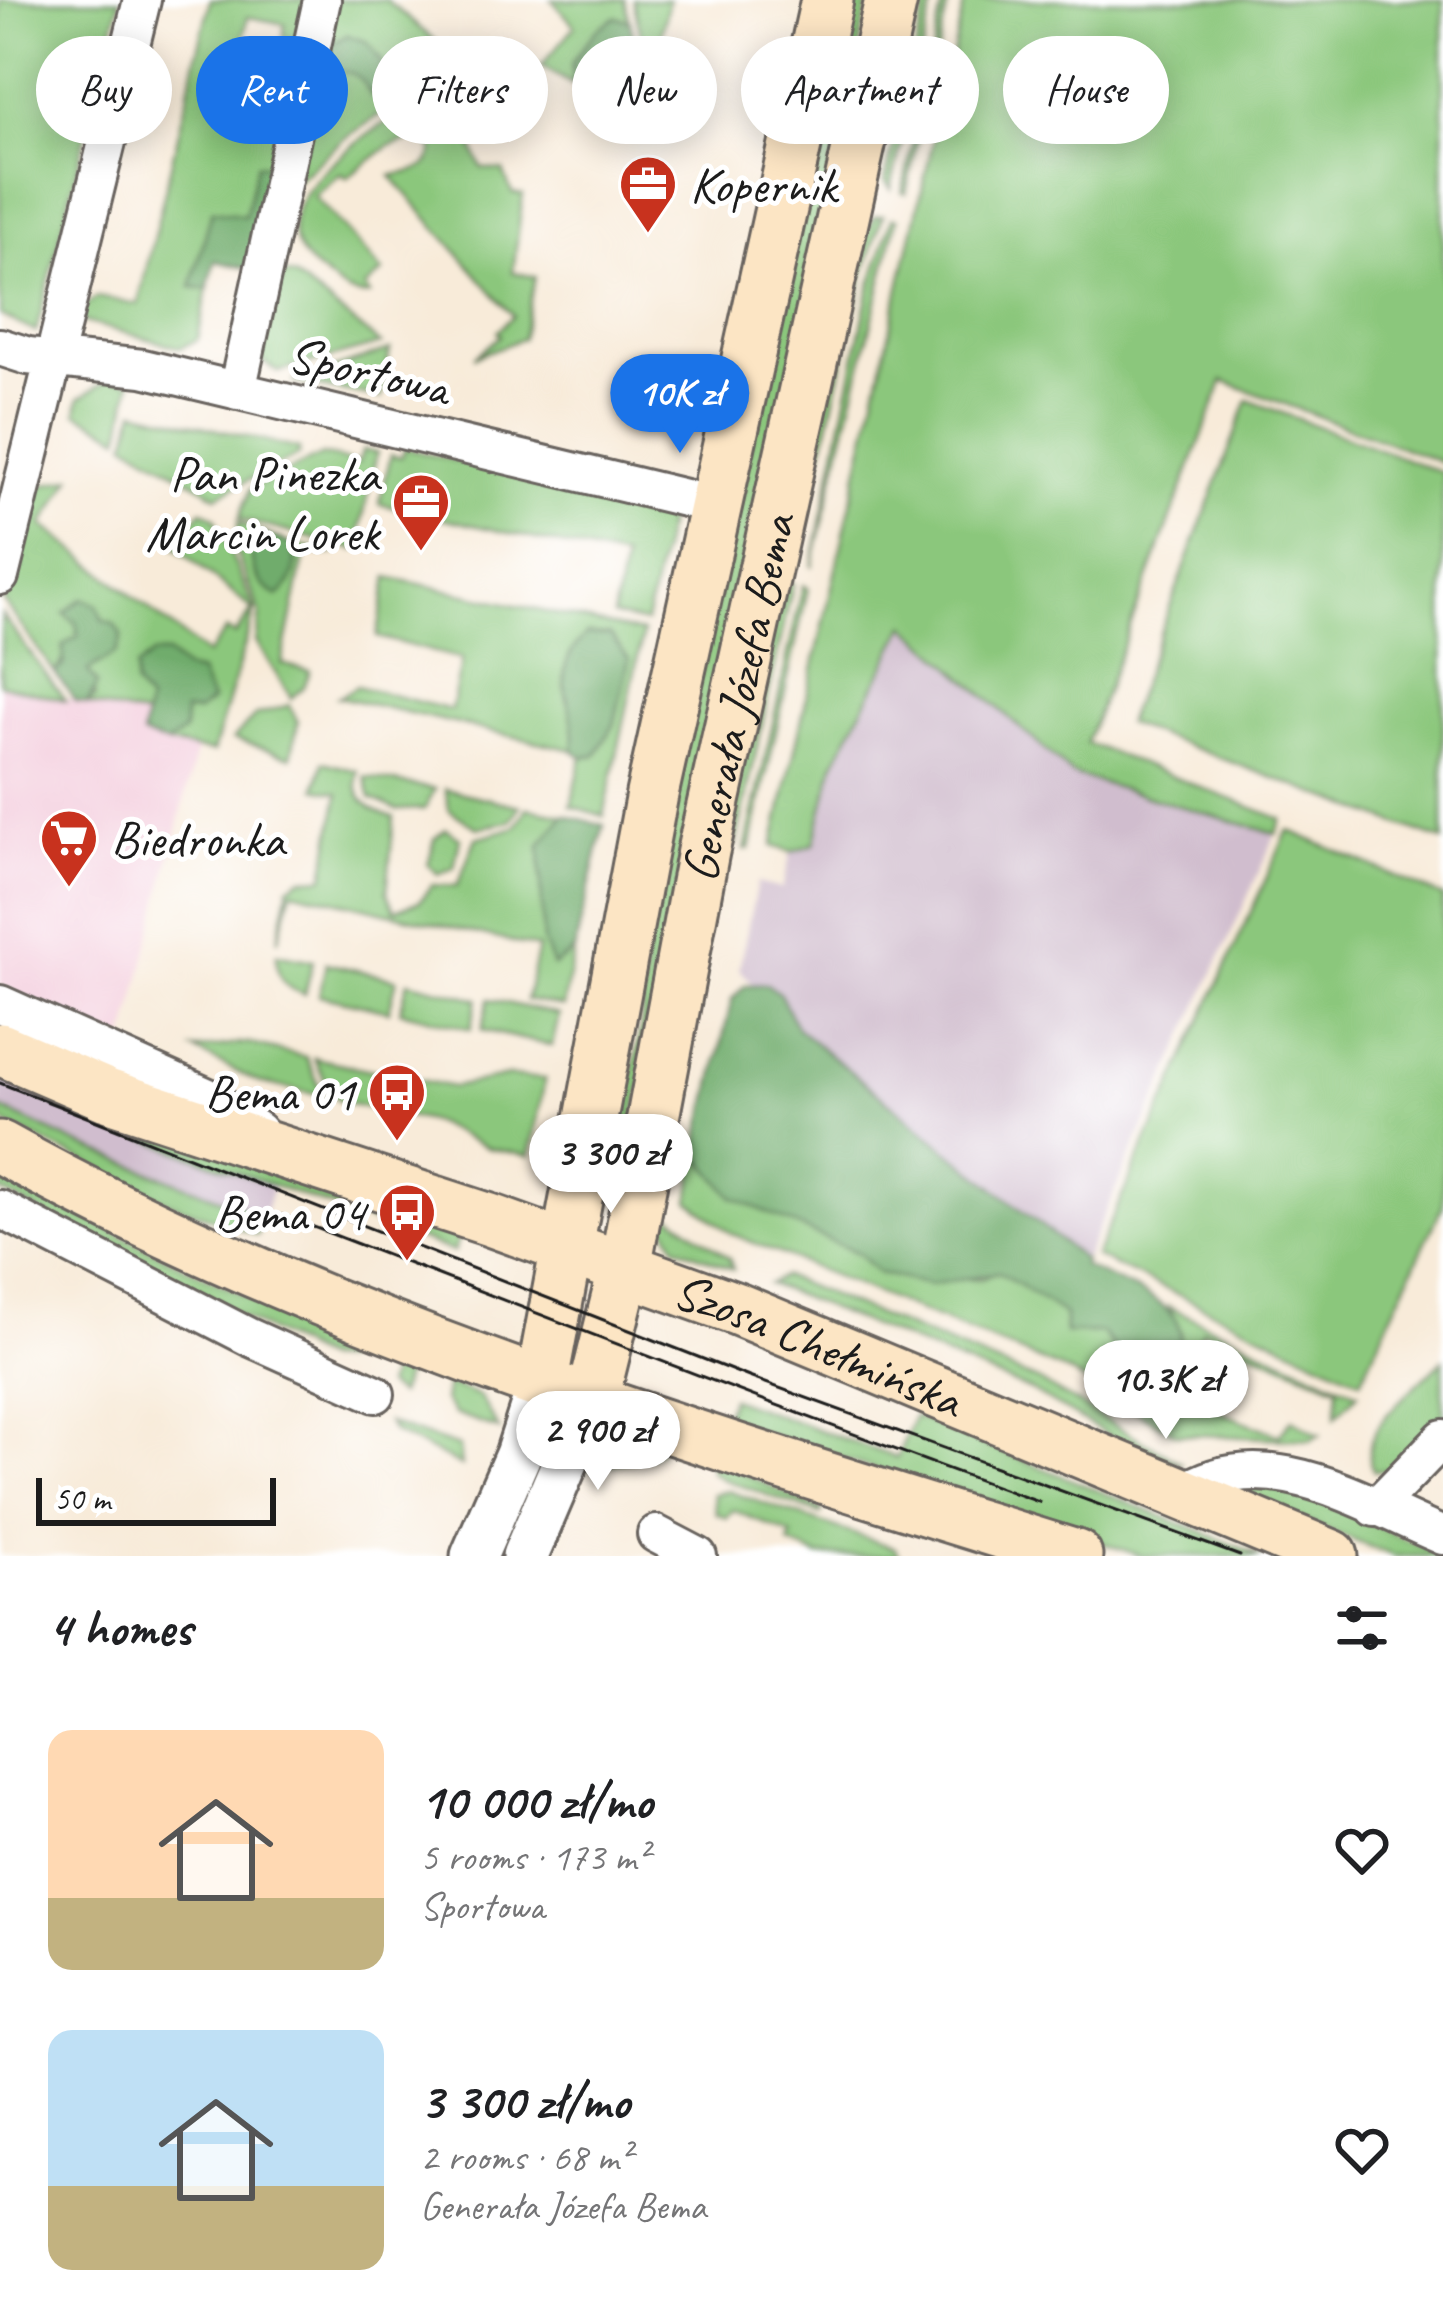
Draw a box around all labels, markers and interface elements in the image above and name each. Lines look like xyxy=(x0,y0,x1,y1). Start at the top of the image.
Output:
chip: Buy xyxy=(36,36,172,144)
chip: Rent xyxy=(196,36,348,144)
chip: Filters xyxy=(372,36,548,144)
chip: New xyxy=(572,36,717,144)
chip: Apartment xyxy=(741,36,979,144)
chip: House xyxy=(1003,36,1169,144)
office icon: Kopernik xyxy=(617,153,679,235)
place label: Kopernik xyxy=(690,153,840,217)
street label: Sportowa xyxy=(282,322,459,421)
pin: 10K zł xyxy=(582,354,778,456)
text: 10K zł xyxy=(637,368,723,417)
place label: Pan Pinezka Marcin Lorek xyxy=(146,442,383,565)
office icon: Pan Pinezka Marcin Lorek xyxy=(390,471,452,553)
street label: Generała Józefa Bema xyxy=(667,505,810,887)
supermarket icon: Biedronka xyxy=(38,807,100,889)
place label: Biedronka xyxy=(111,807,288,871)
place label: Bema 01 xyxy=(205,1061,358,1125)
bus stop icon: Bema 01 xyxy=(366,1061,428,1143)
pin: 3 300 zł xyxy=(487,1114,735,1216)
text: 3 300 zł xyxy=(556,1128,666,1177)
place label: Bema 04 xyxy=(215,1181,370,1245)
bus stop icon: Bema 04 xyxy=(376,1181,438,1263)
street label: Szosa Chełmińska xyxy=(665,1258,975,1433)
pin: 10.3K zł xyxy=(1042,1340,1290,1442)
text: 10.3K zł xyxy=(1111,1354,1221,1403)
pin: 2 900 zł xyxy=(474,1391,722,1493)
text: 2 900 zł xyxy=(543,1405,653,1454)
scale bar xyxy=(36,1472,276,1525)
text: 50 m xyxy=(54,1478,110,1520)
icon: filters xyxy=(1329,1595,1395,1661)
text: 4 homes xyxy=(48,1596,192,1660)
text: 10 000 zł/mo xyxy=(420,1769,652,1833)
icon: home xyxy=(144,1778,288,1922)
icon: heart xyxy=(1329,1817,1395,1883)
text: 5 rooms · 173 m² xyxy=(420,1833,648,1882)
text: Sportowa xyxy=(420,1882,544,1931)
text: 3 300 zł/mo xyxy=(420,2069,629,2133)
icon: home xyxy=(144,2078,288,2222)
icon: heart xyxy=(1329,2117,1395,2183)
text: 2 rooms · 68 m² xyxy=(420,2133,631,2182)
text: Generała Józefa Bema xyxy=(420,2182,706,2231)

